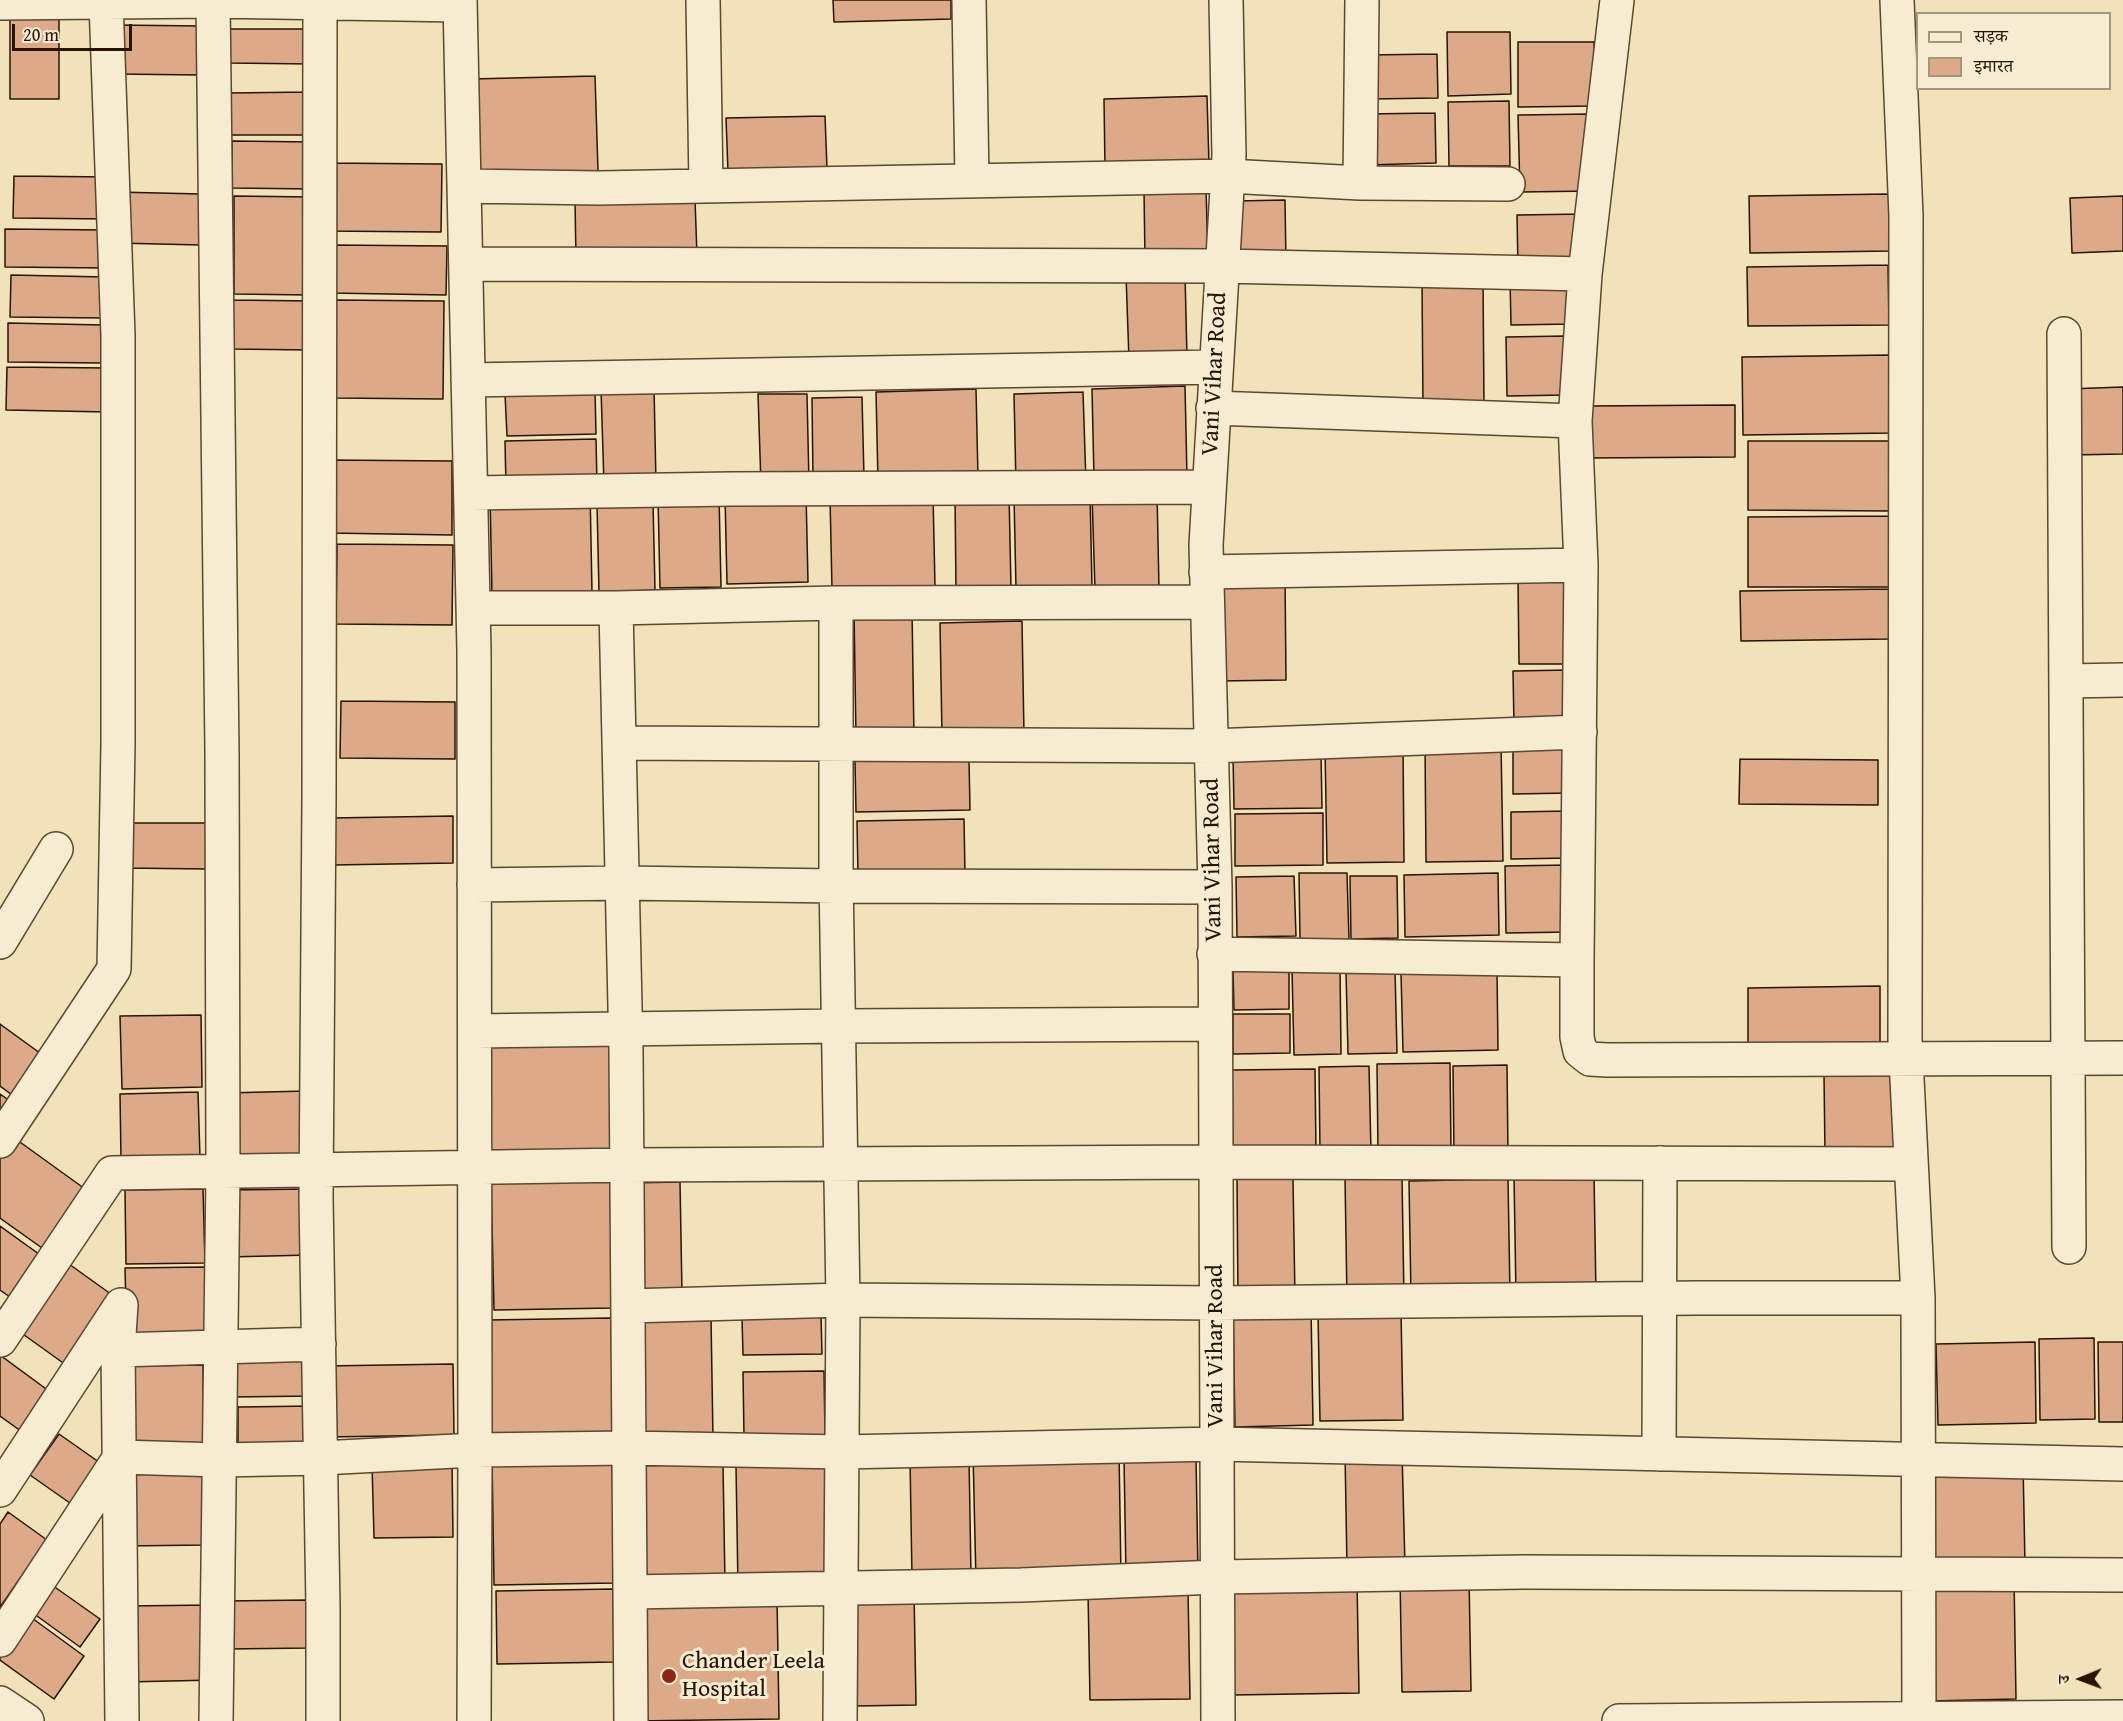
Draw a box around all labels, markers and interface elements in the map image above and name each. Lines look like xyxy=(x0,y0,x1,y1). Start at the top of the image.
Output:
scale bar xyxy=(15,12,135,50)
legend xyxy=(1916,12,2111,90)
text: 20 m xyxy=(23,21,59,48)
text: सड़क xyxy=(1974,22,2008,49)
text: इमारत xyxy=(1974,52,2013,79)
street label: Vani Vihar Road xyxy=(1196,291,1234,457)
street label: Vani Vihar Road xyxy=(1197,778,1229,942)
street label: Vani Vihar Road xyxy=(1202,1264,1230,1428)
place label: Chander Leela Hospital xyxy=(682,1648,825,1704)
north arrow xyxy=(2051,1649,2111,1709)
marker: Chander Leela Hospital xyxy=(660,1667,678,1685)
text: उ xyxy=(2051,1675,2075,1684)

